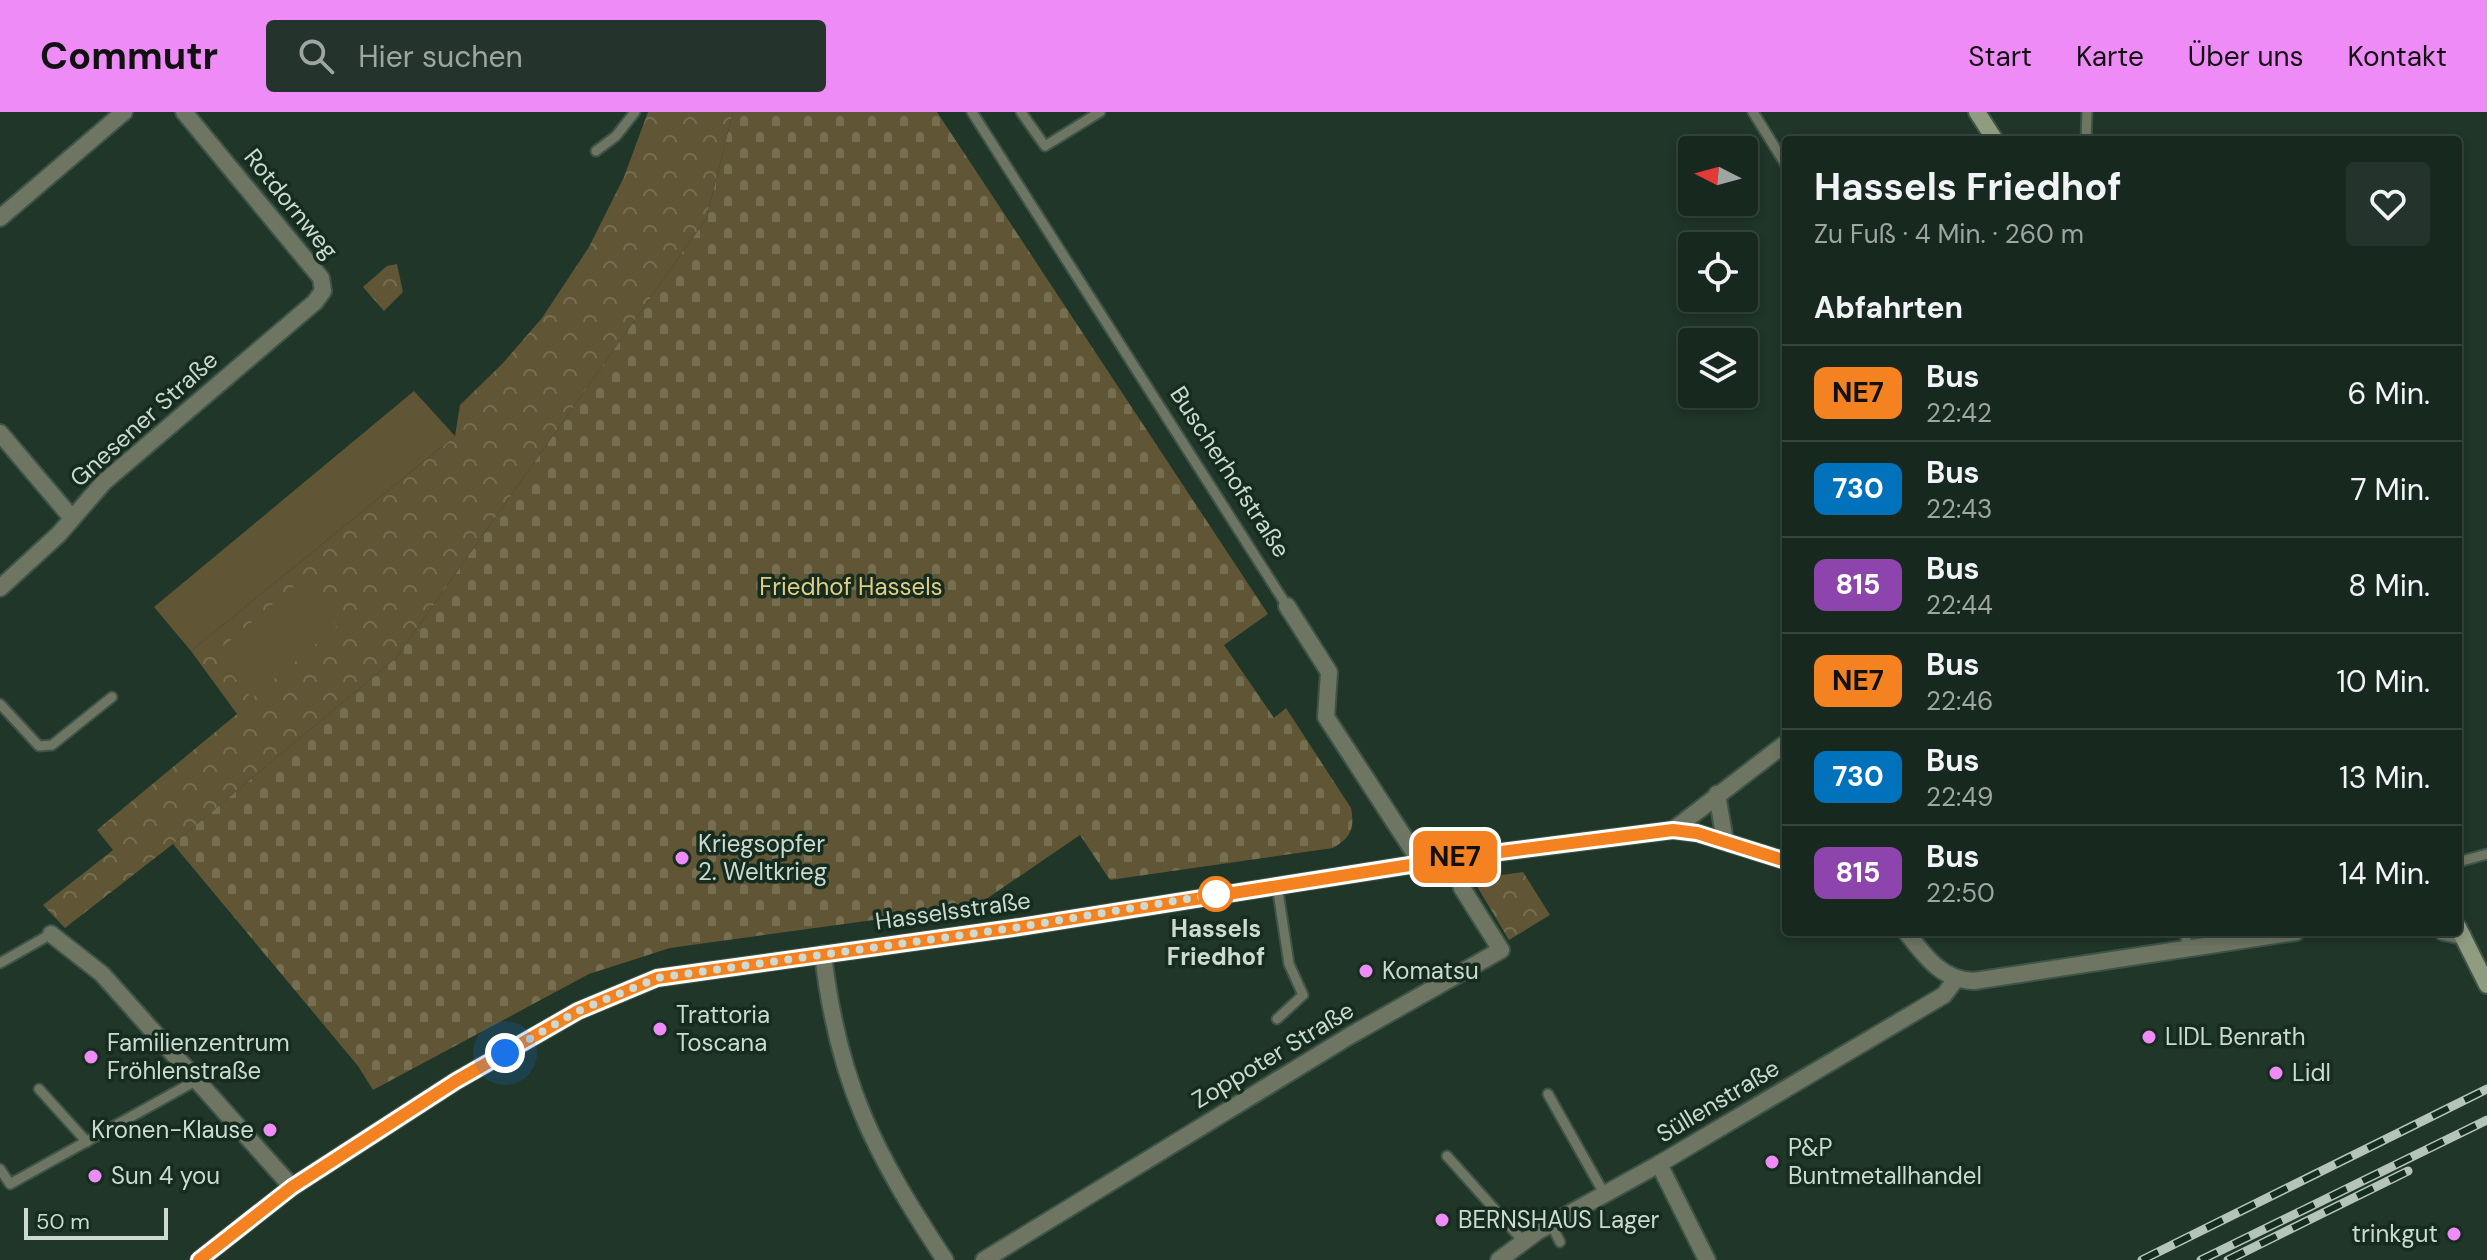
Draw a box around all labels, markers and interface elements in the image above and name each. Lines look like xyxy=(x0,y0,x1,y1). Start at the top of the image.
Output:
search box xyxy=(266,20,826,92)
text: Commutr xyxy=(40,31,218,81)
icon: search xyxy=(294,34,338,78)
text: Hier suchen xyxy=(358,37,523,76)
text: Start xyxy=(1968,38,2032,75)
text: Karte xyxy=(2076,38,2144,75)
text: Über uns xyxy=(2188,38,2304,75)
text: Kontakt xyxy=(2348,38,2447,75)
north arrow xyxy=(1678,136,1758,216)
map controls xyxy=(1678,136,1758,408)
street label: Rotdornweg xyxy=(237,142,345,265)
text: Hassels Friedhof xyxy=(1814,162,2122,212)
button: heart xyxy=(2346,162,2430,246)
text: Zu Fuß · 4 Min. · 260 m xyxy=(1814,217,2084,251)
button: locate xyxy=(1678,232,1758,312)
text: Abfahrten xyxy=(1814,288,1963,327)
button: layers xyxy=(1678,328,1758,408)
street label: Gnesener Straße xyxy=(63,344,224,493)
text: Bus xyxy=(1926,357,1980,396)
text: NE7 xyxy=(1832,374,1884,411)
text: 6 Min. xyxy=(2348,374,2430,413)
street label: Buscherhofstraße xyxy=(1163,380,1297,563)
text: 22:42 xyxy=(1926,396,1992,430)
text: Bus xyxy=(1926,453,1980,492)
text: 730 xyxy=(1832,470,1884,507)
text: 7 Min. xyxy=(2350,470,2430,509)
text: 22:43 xyxy=(1926,492,1992,526)
text: Bus xyxy=(1926,549,1980,588)
text: 815 xyxy=(1836,566,1880,603)
text: 8 Min. xyxy=(2348,566,2430,605)
park label: Friedhof Hassels xyxy=(759,571,943,602)
text: 22:44 xyxy=(1926,588,1993,622)
text: Bus xyxy=(1926,645,1980,684)
text: NE7 xyxy=(1832,662,1884,699)
text: 10 Min. xyxy=(2337,662,2430,701)
text: 22:46 xyxy=(1926,684,1993,718)
text: Bus xyxy=(1926,741,1980,780)
text: 730 xyxy=(1832,758,1884,795)
text: 13 Min. xyxy=(2339,758,2430,797)
text: 22:49 xyxy=(1926,780,1993,814)
place label: Kriegsopfer 2. Weltkrieg xyxy=(698,828,827,887)
line badge: NE7 xyxy=(1409,831,1501,883)
text: Bus xyxy=(1926,837,1980,876)
text: NE7 xyxy=(1429,838,1481,875)
marker: Kriegsopfer 2. Weltkrieg xyxy=(673,849,691,867)
text: 815 xyxy=(1836,854,1880,891)
text: 14 Min. xyxy=(2339,854,2430,893)
text: 22:50 xyxy=(1926,876,1995,910)
marker: Hassels Friedhof xyxy=(1199,877,1233,911)
street label: Hasselsstraße xyxy=(873,884,1033,937)
place label: Hassels Friedhof xyxy=(1167,913,1265,972)
place label: Komatsu xyxy=(1382,955,1479,986)
marker: Komatsu xyxy=(1357,962,1375,980)
street label: Zoppoter Straße xyxy=(1186,994,1359,1115)
place label: Trattoria Toscana xyxy=(676,999,770,1058)
marker: Trattoria Toscana xyxy=(651,1020,669,1038)
place label: LIDL Benrath xyxy=(2165,1021,2306,1052)
place label: Familienzentrum Fröhlenstraße xyxy=(107,1027,290,1086)
marker: LIDL Benrath xyxy=(2140,1028,2158,1046)
your location xyxy=(485,1033,525,1073)
marker: Familienzentrum Fröhlenstraße xyxy=(82,1048,100,1066)
street label: Süllenstraße xyxy=(1651,1052,1785,1149)
place label: Lidl xyxy=(2292,1057,2331,1088)
marker: Lidl xyxy=(2267,1064,2285,1082)
place label: Kronen-Klause xyxy=(91,1114,254,1145)
marker: Kronen-Klause xyxy=(261,1121,279,1139)
place label: P&P Buntmetallhandel xyxy=(1788,1132,1982,1191)
marker: P&P Buntmetallhandel xyxy=(1763,1153,1781,1171)
place label: Sun 4 you xyxy=(111,1160,220,1191)
marker: Sun 4 you xyxy=(86,1167,104,1185)
scale bar xyxy=(24,1204,168,1240)
place label: BERNSHAUS Lager xyxy=(1458,1204,1660,1235)
text: 50 m xyxy=(36,1207,90,1236)
marker: BERNSHAUS Lager xyxy=(1433,1211,1451,1229)
place label: trinkgut xyxy=(2352,1218,2438,1249)
marker: trinkgut xyxy=(2445,1225,2463,1243)

